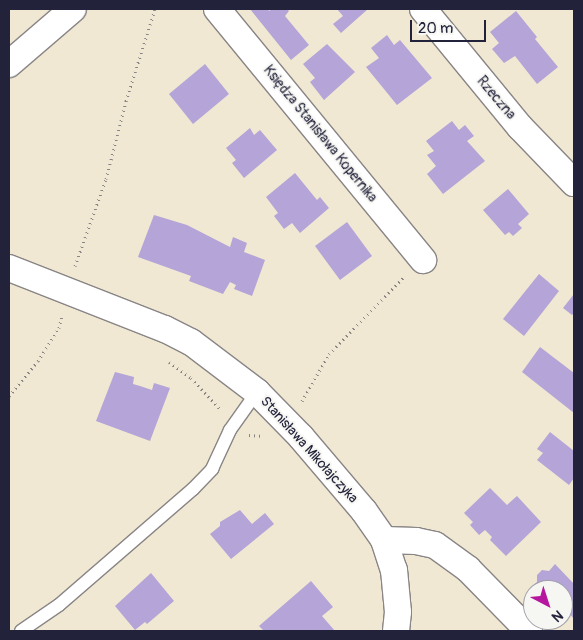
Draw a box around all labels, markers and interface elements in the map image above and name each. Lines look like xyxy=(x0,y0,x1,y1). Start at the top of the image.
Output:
scale bar xyxy=(413,10,489,42)
text: 20 m xyxy=(418,19,453,38)
street label: Księdza Stanisława Kopernika xyxy=(260,62,380,206)
street label: Rzeczna xyxy=(473,73,519,123)
street label: Stanisława Mikołajczyka xyxy=(257,393,361,507)
north arrow xyxy=(523,580,573,630)
text: N xyxy=(548,607,566,626)

